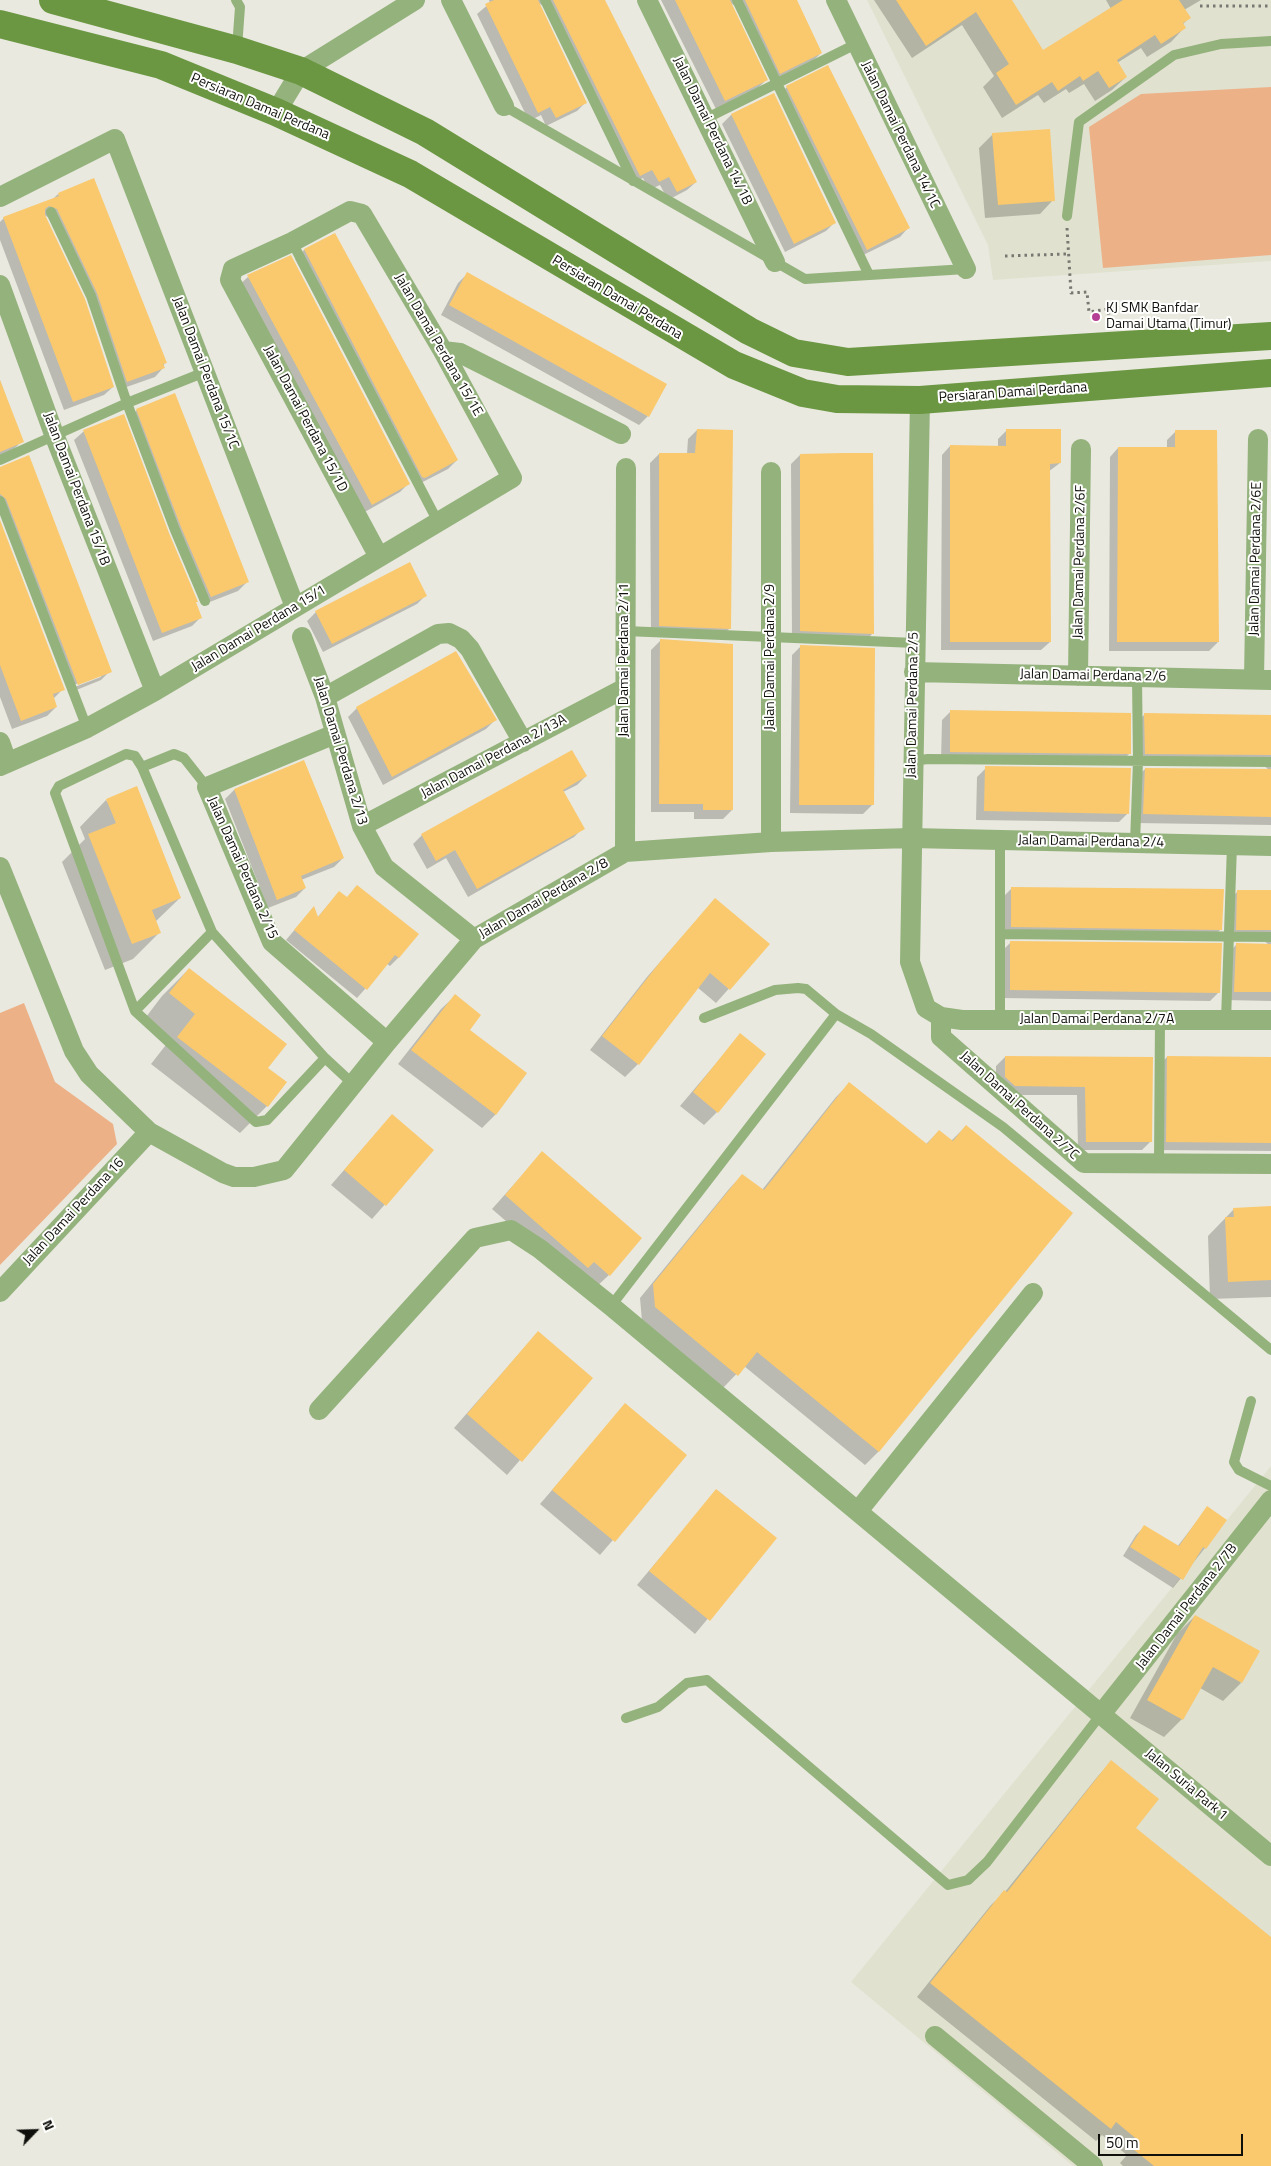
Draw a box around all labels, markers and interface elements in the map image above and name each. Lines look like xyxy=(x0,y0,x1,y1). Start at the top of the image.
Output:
street label: Jalan Damai Perdana 14/1B xyxy=(669,54,755,208)
street label: Jalan Damai Perdana 14/1C xyxy=(857,59,943,211)
street label: Persiaran Damai Perdana xyxy=(188,70,332,144)
street label: Persiaran Damai Perdana xyxy=(549,252,685,344)
street label: Jalan Damai Perdana 15/1E xyxy=(390,271,486,419)
street label: Jalan Damai Perdana 15/1C xyxy=(168,294,242,452)
place label: KJ SMK Banfdar Damai Utama (Timur) xyxy=(1106,301,1231,334)
marker: KJ SMK Banfdar Damai Utama (Timur) xyxy=(1090,311,1102,323)
street label: Jalan Damai Perdana 15/1D xyxy=(259,343,351,495)
street label: Persiaran Damai Perdana xyxy=(938,379,1088,407)
street label: Jalan Damai Perdana 15/1B xyxy=(39,410,113,568)
street label: Jalan Damai Perdana 2/6E xyxy=(1246,482,1266,636)
street label: Jalan Damai Perdana 2/6F xyxy=(1070,485,1090,639)
street label: Jalan Damai Perdana 15/1 xyxy=(189,582,329,676)
street label: Jalan Damai Perdana 2/11 xyxy=(617,583,633,737)
street label: Jalan Damai Perdana 2/9 xyxy=(763,584,779,730)
street label: Jalan Damai Perdana 2/5 xyxy=(903,632,923,778)
street label: Jalan Damai Perdana 2/6 xyxy=(1020,666,1166,686)
street label: Jalan Damai Perdana 2/13 xyxy=(309,675,371,827)
street label: Jalan Damai Perdana 2/13A xyxy=(418,711,570,803)
street label: Jalan Damai Perdana 2/15 xyxy=(203,794,281,942)
street label: Jalan Damai Perdana 2/4 xyxy=(1018,832,1164,852)
street label: Jalan Damai Perdana 2/8 xyxy=(476,855,612,943)
street label: Jalan Damai Perdana 2/7A xyxy=(1020,1012,1174,1028)
street label: Jalan Damai Perdana 2/7C xyxy=(956,1048,1082,1164)
street label: Jalan Damai Perdana 16 xyxy=(20,1155,128,1269)
street label: Jalan Damai Perdana 2/7B xyxy=(1133,1541,1241,1673)
street label: Jalan Suria Park 1 xyxy=(1141,1746,1231,1824)
north arrow xyxy=(10,2106,60,2156)
text: N xyxy=(38,2116,61,2133)
scale bar xyxy=(1101,2124,1246,2156)
text: 50 m xyxy=(1106,2131,1139,2154)

